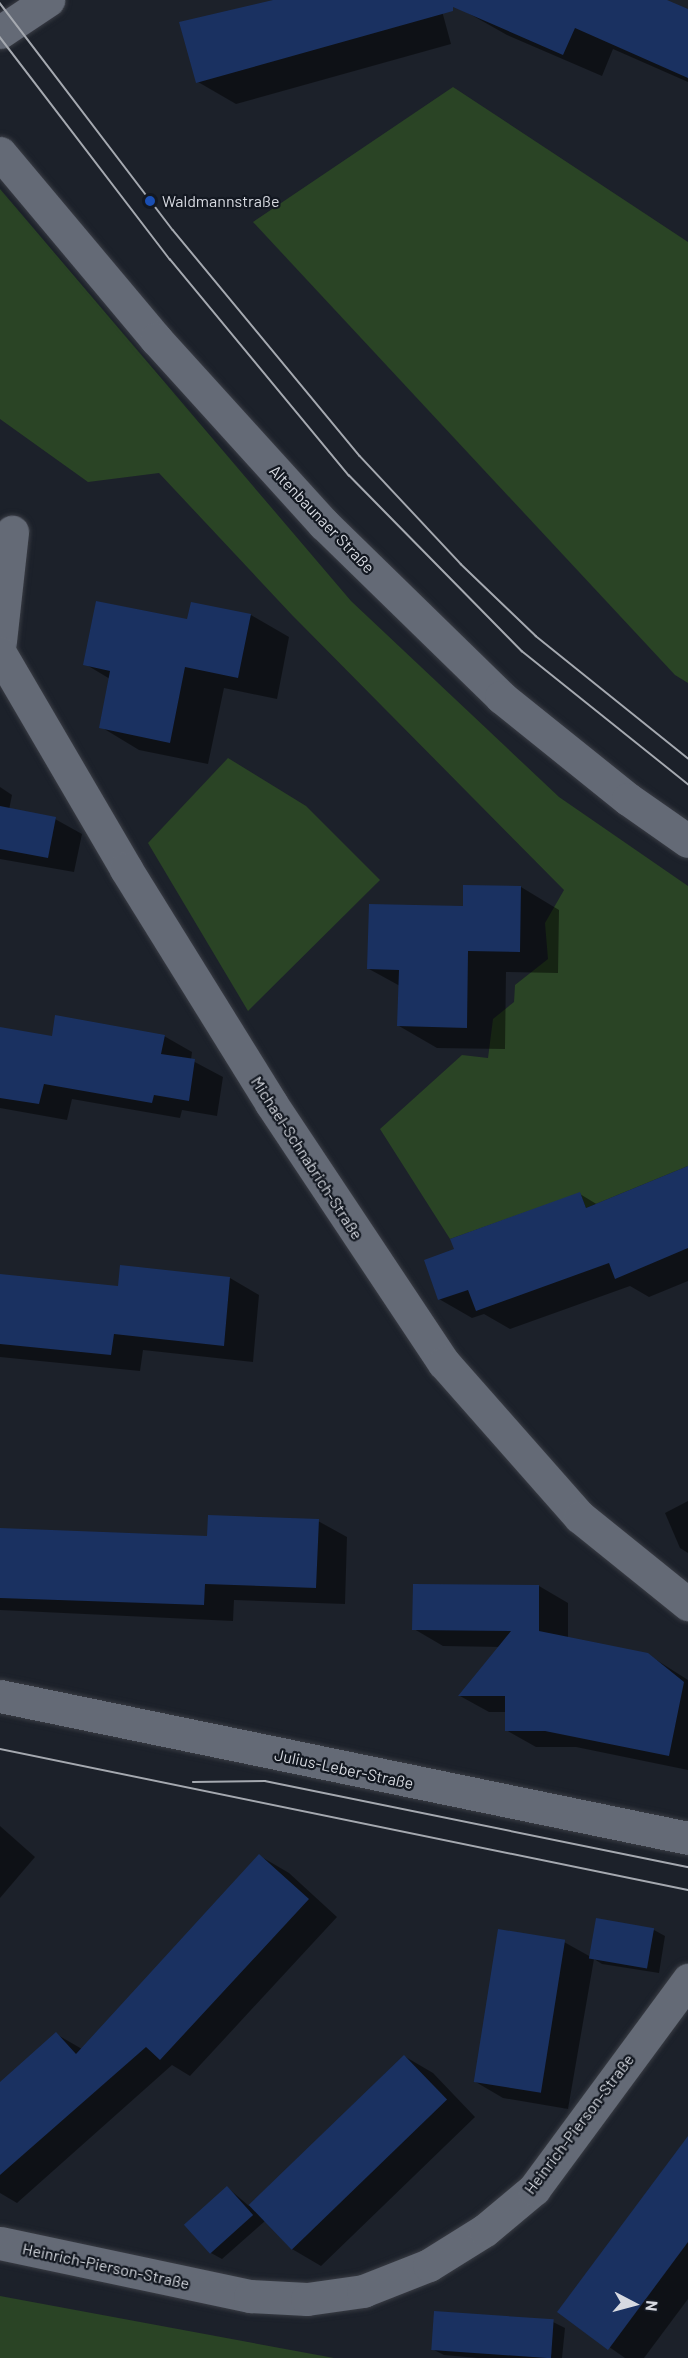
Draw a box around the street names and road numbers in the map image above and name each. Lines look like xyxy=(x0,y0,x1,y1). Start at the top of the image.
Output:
street label: Altenbaunaer Straße xyxy=(266,461,378,577)
street label: Michael-Schnabrich-Straße xyxy=(247,1073,367,1243)
street label: Julius-Leber-Straße xyxy=(273,1745,415,1793)
street label: Heinrich-Pierson-Straße xyxy=(520,2050,638,2198)
street label: Heinrich-Pierson-Straße xyxy=(21,2239,191,2293)

